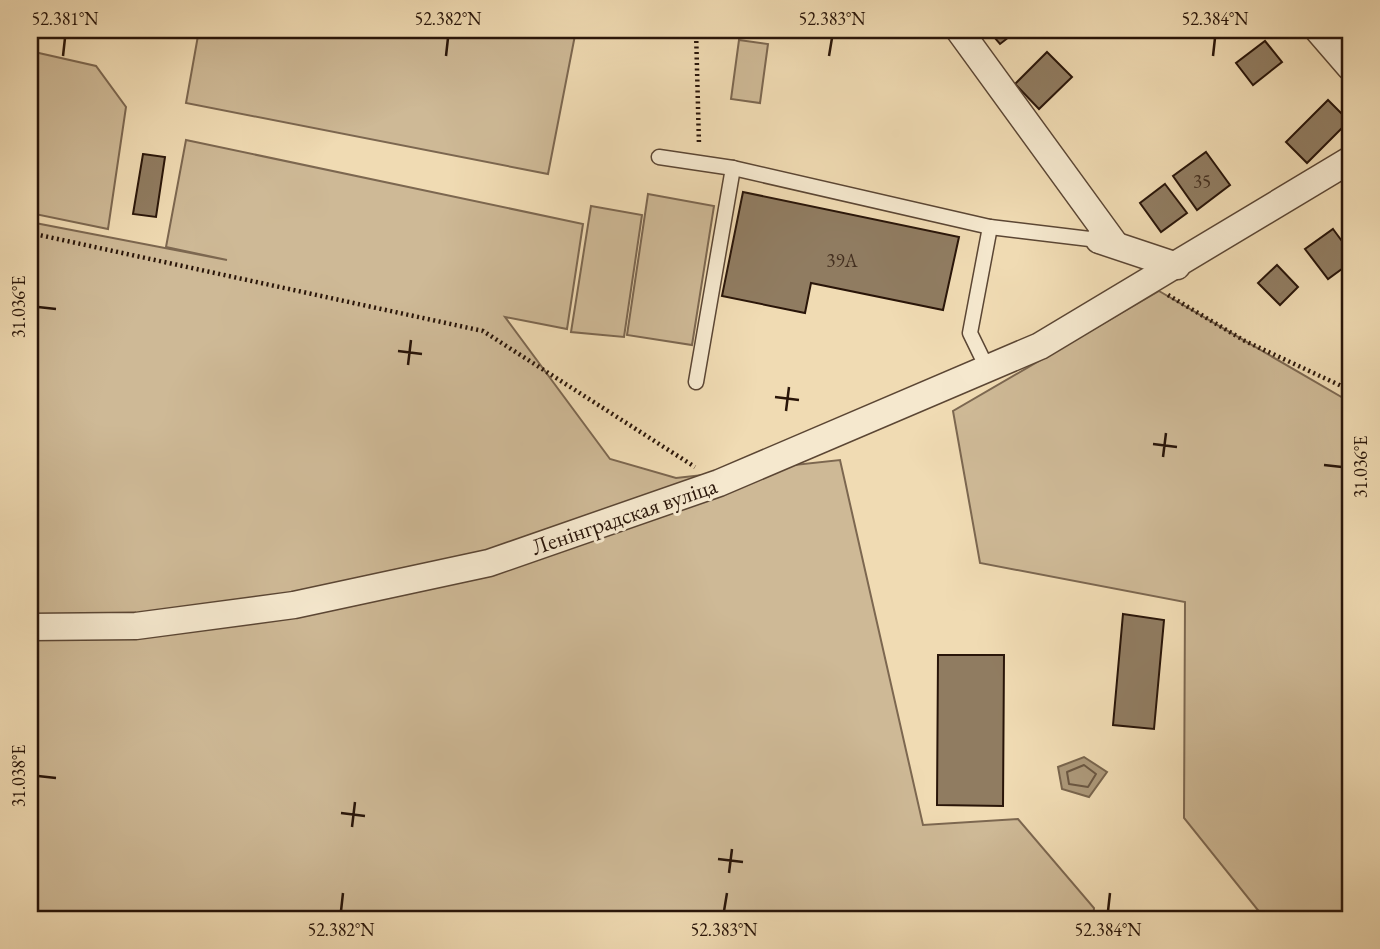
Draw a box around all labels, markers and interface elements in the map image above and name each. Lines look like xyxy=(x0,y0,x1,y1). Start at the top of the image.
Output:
text: 52.381°N xyxy=(32,7,99,30)
text: 52.382°N xyxy=(415,7,482,30)
text: 52.383°N xyxy=(799,7,866,30)
text: 52.384°N xyxy=(1182,7,1249,30)
house number: 35 xyxy=(1193,169,1211,194)
house number: 39А xyxy=(826,248,859,273)
text: 31.036°E xyxy=(7,276,30,338)
text: 31.036°E xyxy=(1349,436,1372,498)
street label: Ленінградская вуліца xyxy=(527,470,722,562)
text: 31.038°E xyxy=(7,745,30,807)
text: 52.382°N xyxy=(308,918,375,941)
text: 52.383°N xyxy=(691,918,758,941)
text: 52.384°N xyxy=(1075,918,1142,941)

